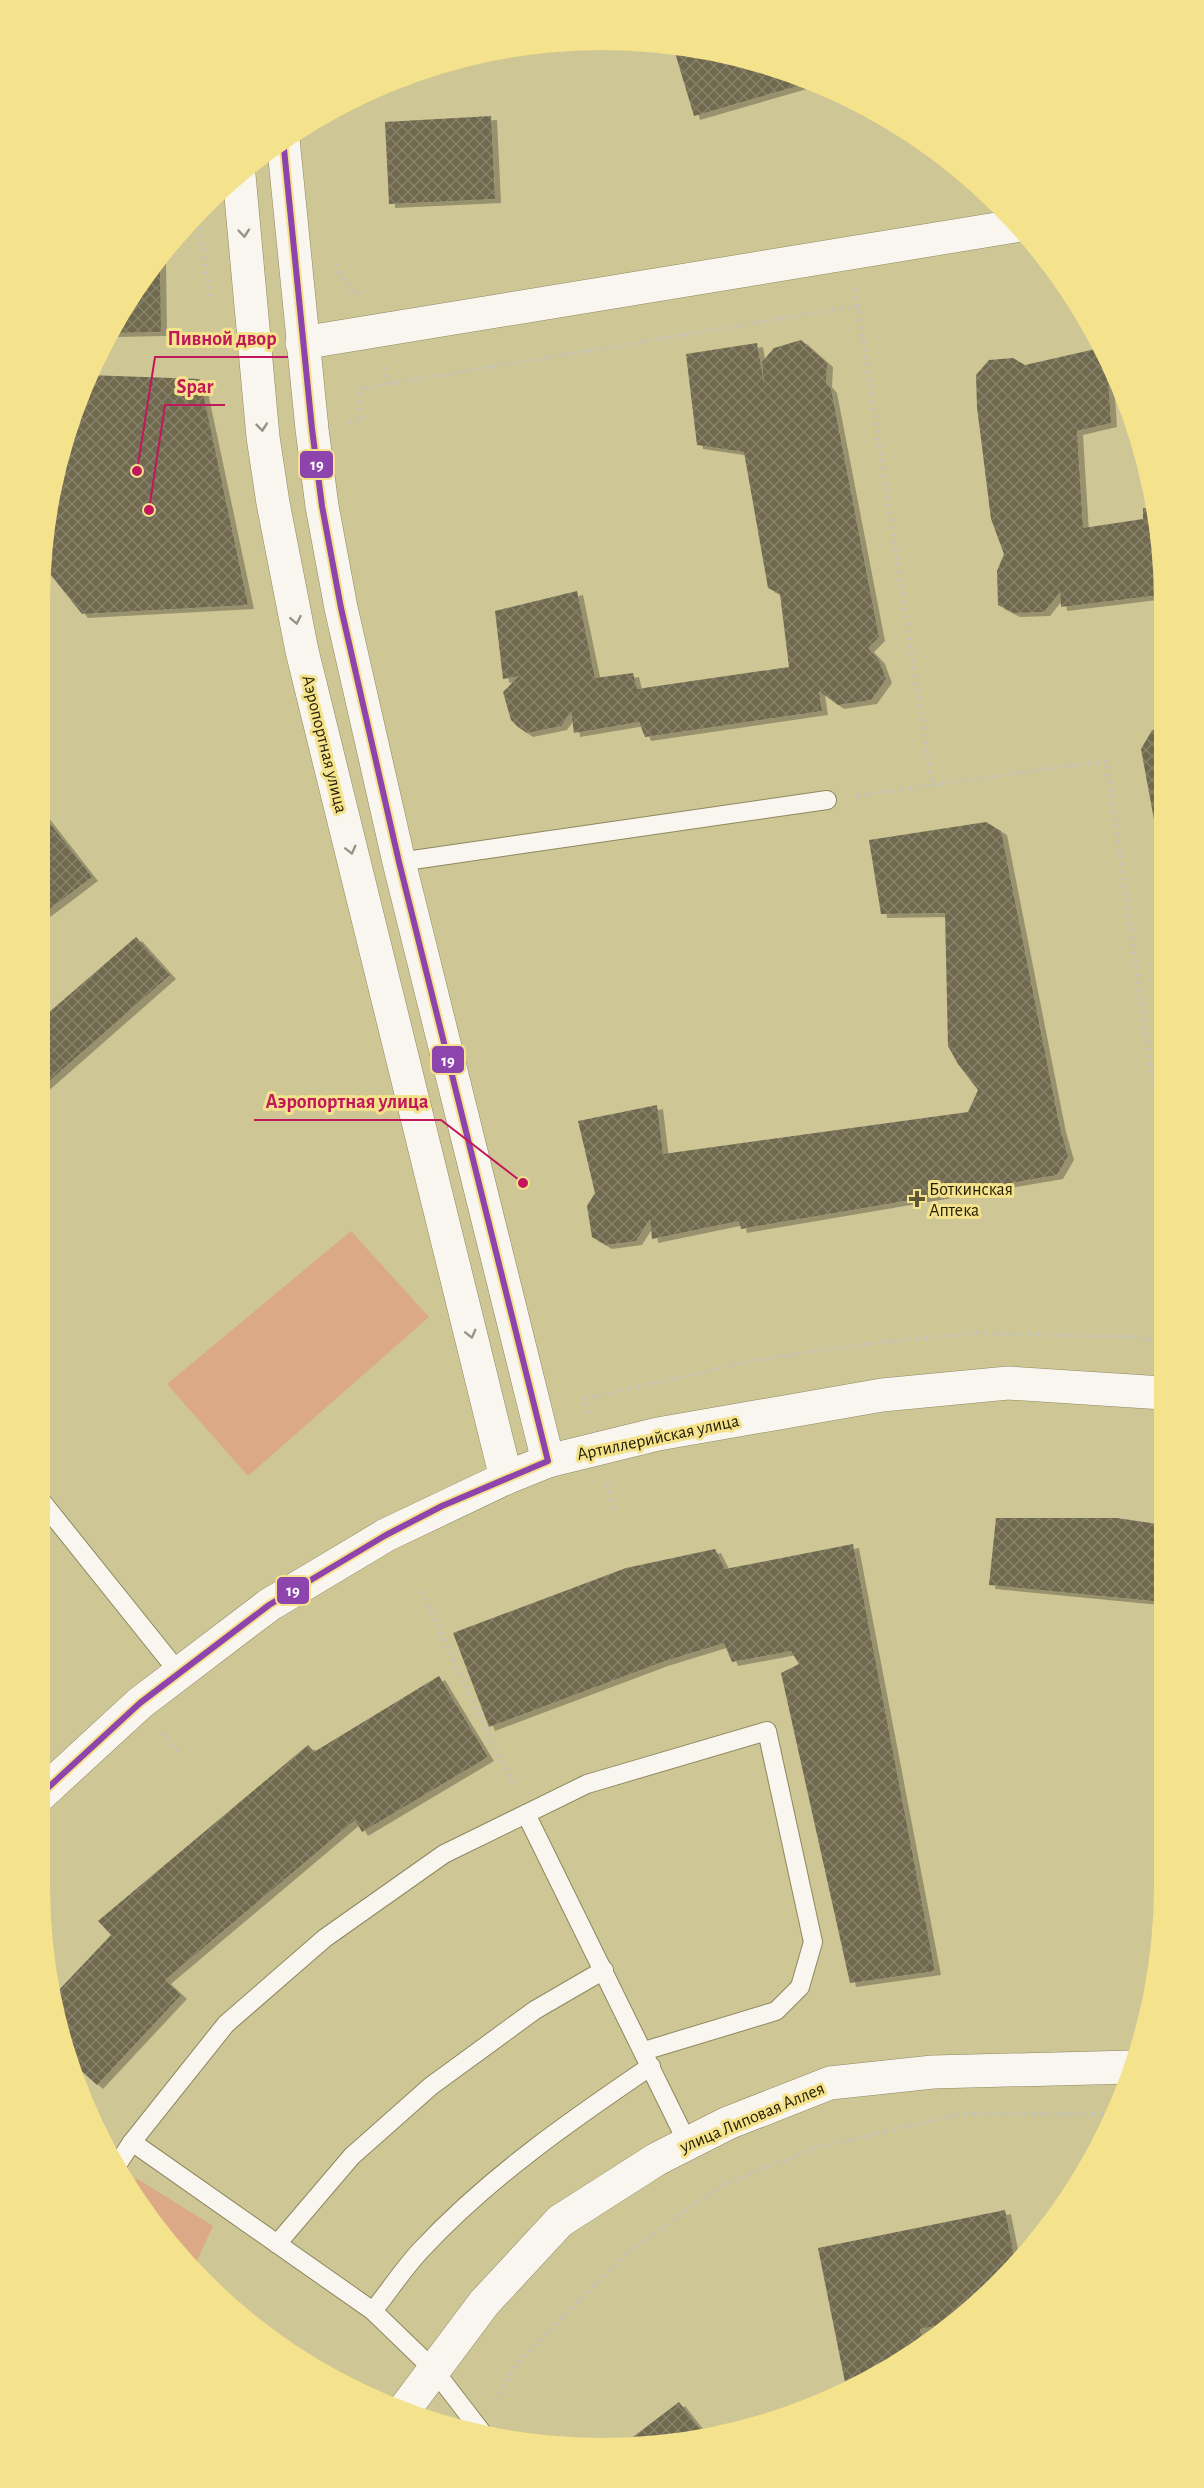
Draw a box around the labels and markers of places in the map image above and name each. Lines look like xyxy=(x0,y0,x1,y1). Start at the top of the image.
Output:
callout: Пивной двор xyxy=(155,319,288,357)
callout: Spar xyxy=(165,367,225,405)
callout: Аэропортная улица xyxy=(254,1082,441,1120)
place label: Боткинская Аптека xyxy=(929,1181,1013,1220)
marker: Боткинская Аптека xyxy=(910,1192,924,1206)

